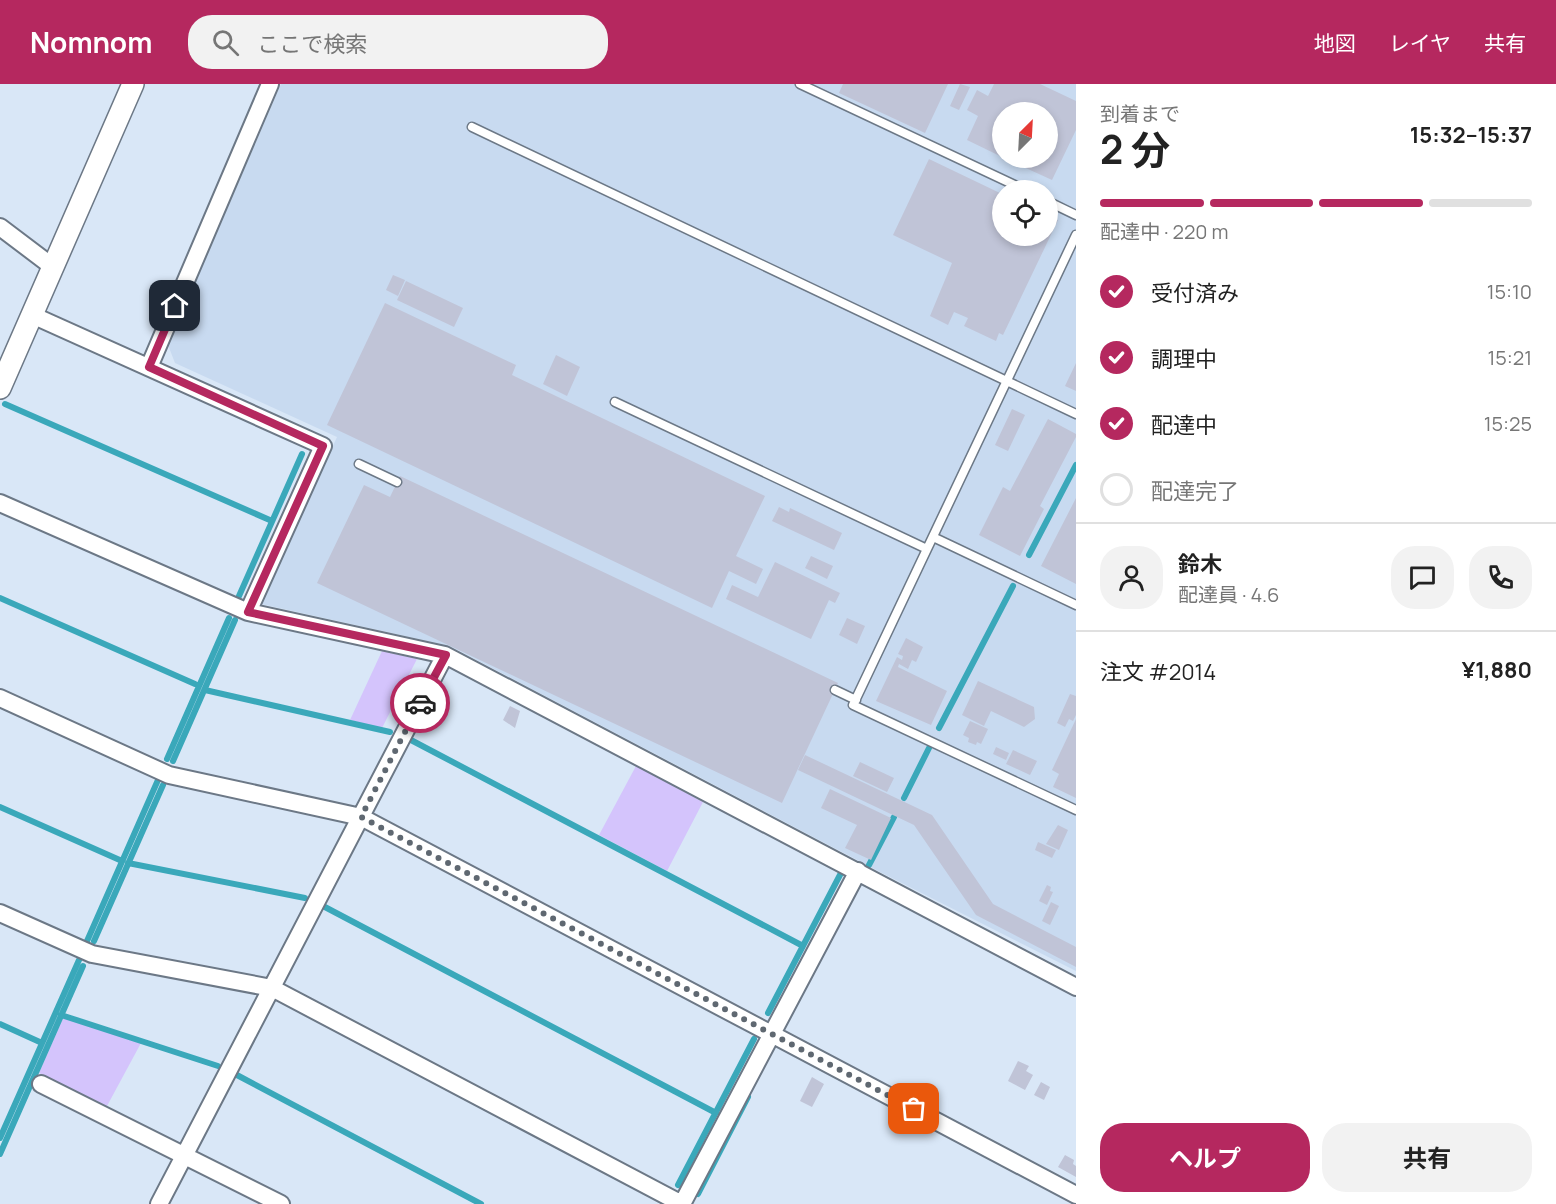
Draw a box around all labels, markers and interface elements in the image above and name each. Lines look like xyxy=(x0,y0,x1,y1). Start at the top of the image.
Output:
search box xyxy=(188,15,608,69)
text: Nomnom xyxy=(30,23,152,61)
icon: search xyxy=(209,26,242,59)
text: ここで検索 xyxy=(257,29,367,59)
text: 地図 xyxy=(1314,29,1356,57)
text: レイヤ xyxy=(1389,29,1451,57)
text: 共有 xyxy=(1484,29,1526,57)
text: 到着まで xyxy=(1100,100,1180,127)
north arrow xyxy=(992,102,1058,168)
map controls xyxy=(992,102,1058,246)
text: 15:32–15:37 xyxy=(1410,120,1532,150)
text: 2 分 xyxy=(1100,122,1170,176)
button: locate xyxy=(992,180,1058,246)
text: 配達中 · 220 m xyxy=(1100,218,1229,245)
icon: check xyxy=(1100,275,1133,308)
text: 受付済み xyxy=(1151,278,1239,308)
text: 15:10 xyxy=(1487,278,1532,305)
pin xyxy=(149,280,200,331)
icon: home xyxy=(158,289,191,322)
icon: check xyxy=(1100,341,1133,374)
text: 調理中 xyxy=(1151,344,1217,374)
text: 15:21 xyxy=(1487,344,1532,371)
icon: check xyxy=(1100,407,1133,440)
text: 配達中 xyxy=(1151,410,1217,440)
text: 15:25 xyxy=(1484,410,1532,437)
text: 配達完了 xyxy=(1151,476,1239,506)
button: person xyxy=(1100,546,1163,609)
button: chat xyxy=(1391,546,1454,609)
button: phone xyxy=(1469,546,1532,609)
text: 鈴木 xyxy=(1178,549,1222,579)
text: 配達員 · 4.6 xyxy=(1178,581,1279,608)
text: ¥1,880 xyxy=(1462,655,1532,685)
text: 注文 #2014 xyxy=(1100,657,1216,687)
courier xyxy=(390,673,450,733)
icon: car xyxy=(404,687,437,720)
pin xyxy=(888,1083,939,1134)
icon: bag xyxy=(897,1092,930,1125)
button: ヘルプ xyxy=(1100,1123,1310,1192)
button: 共有 xyxy=(1322,1123,1532,1192)

